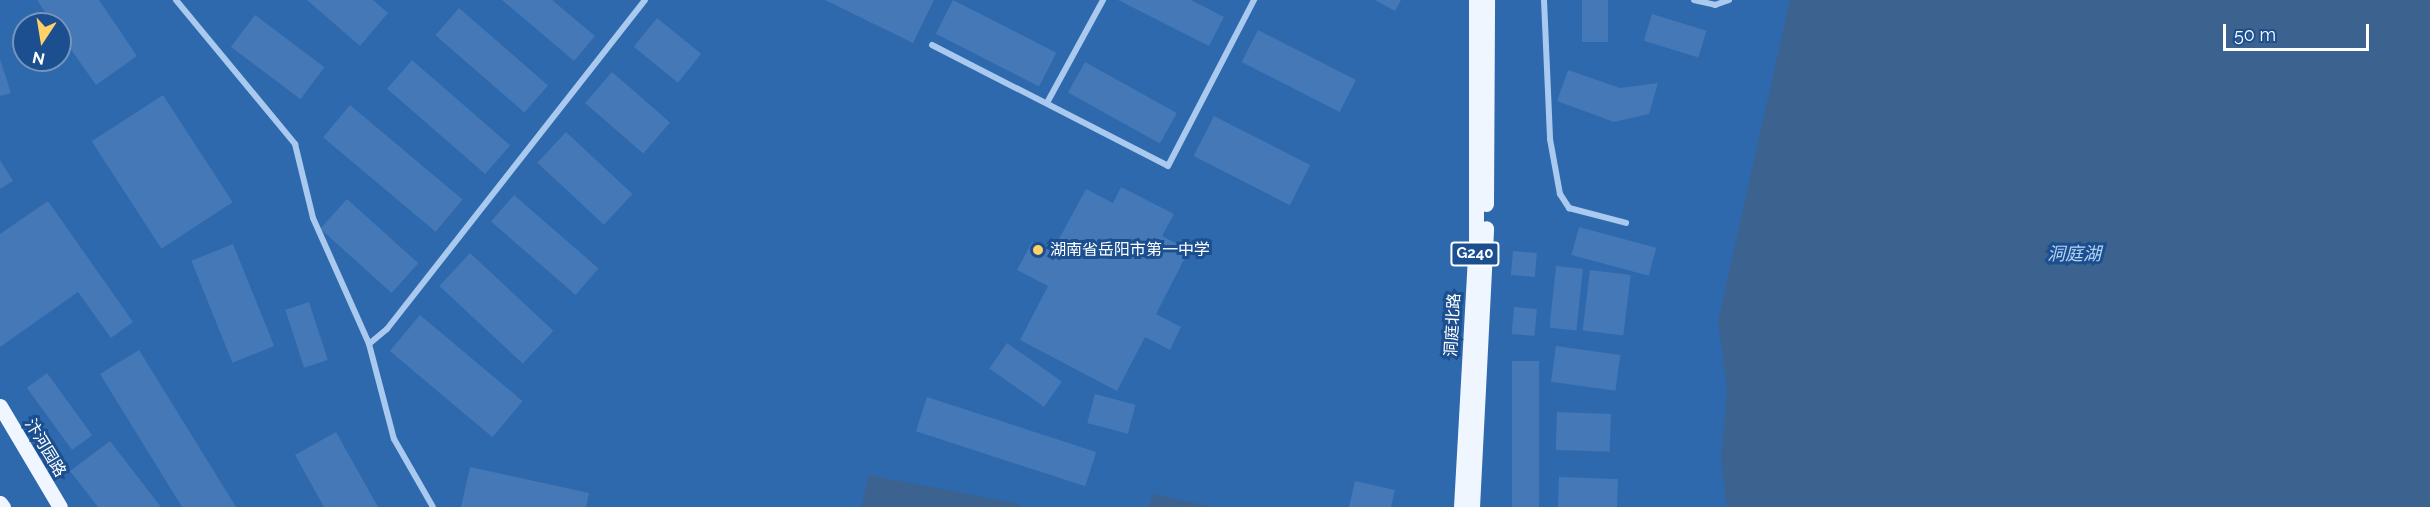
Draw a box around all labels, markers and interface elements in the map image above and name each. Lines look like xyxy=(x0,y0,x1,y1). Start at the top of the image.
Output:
north arrow xyxy=(12,12,72,72)
scale bar xyxy=(2226,12,2372,50)
text: 50 m xyxy=(2234,24,2276,45)
text: N xyxy=(31,48,47,69)
place label: 湖南省岳阳市第一中学 xyxy=(1050,240,1210,260)
road number: G240 xyxy=(1450,242,1500,266)
marker: 湖南省岳阳市第一中学 xyxy=(1031,243,1045,257)
water label: 洞庭湖 xyxy=(2047,243,2101,265)
street label: 洞庭北路 xyxy=(1442,293,1464,357)
street label: 汴河园路 xyxy=(20,416,70,480)

